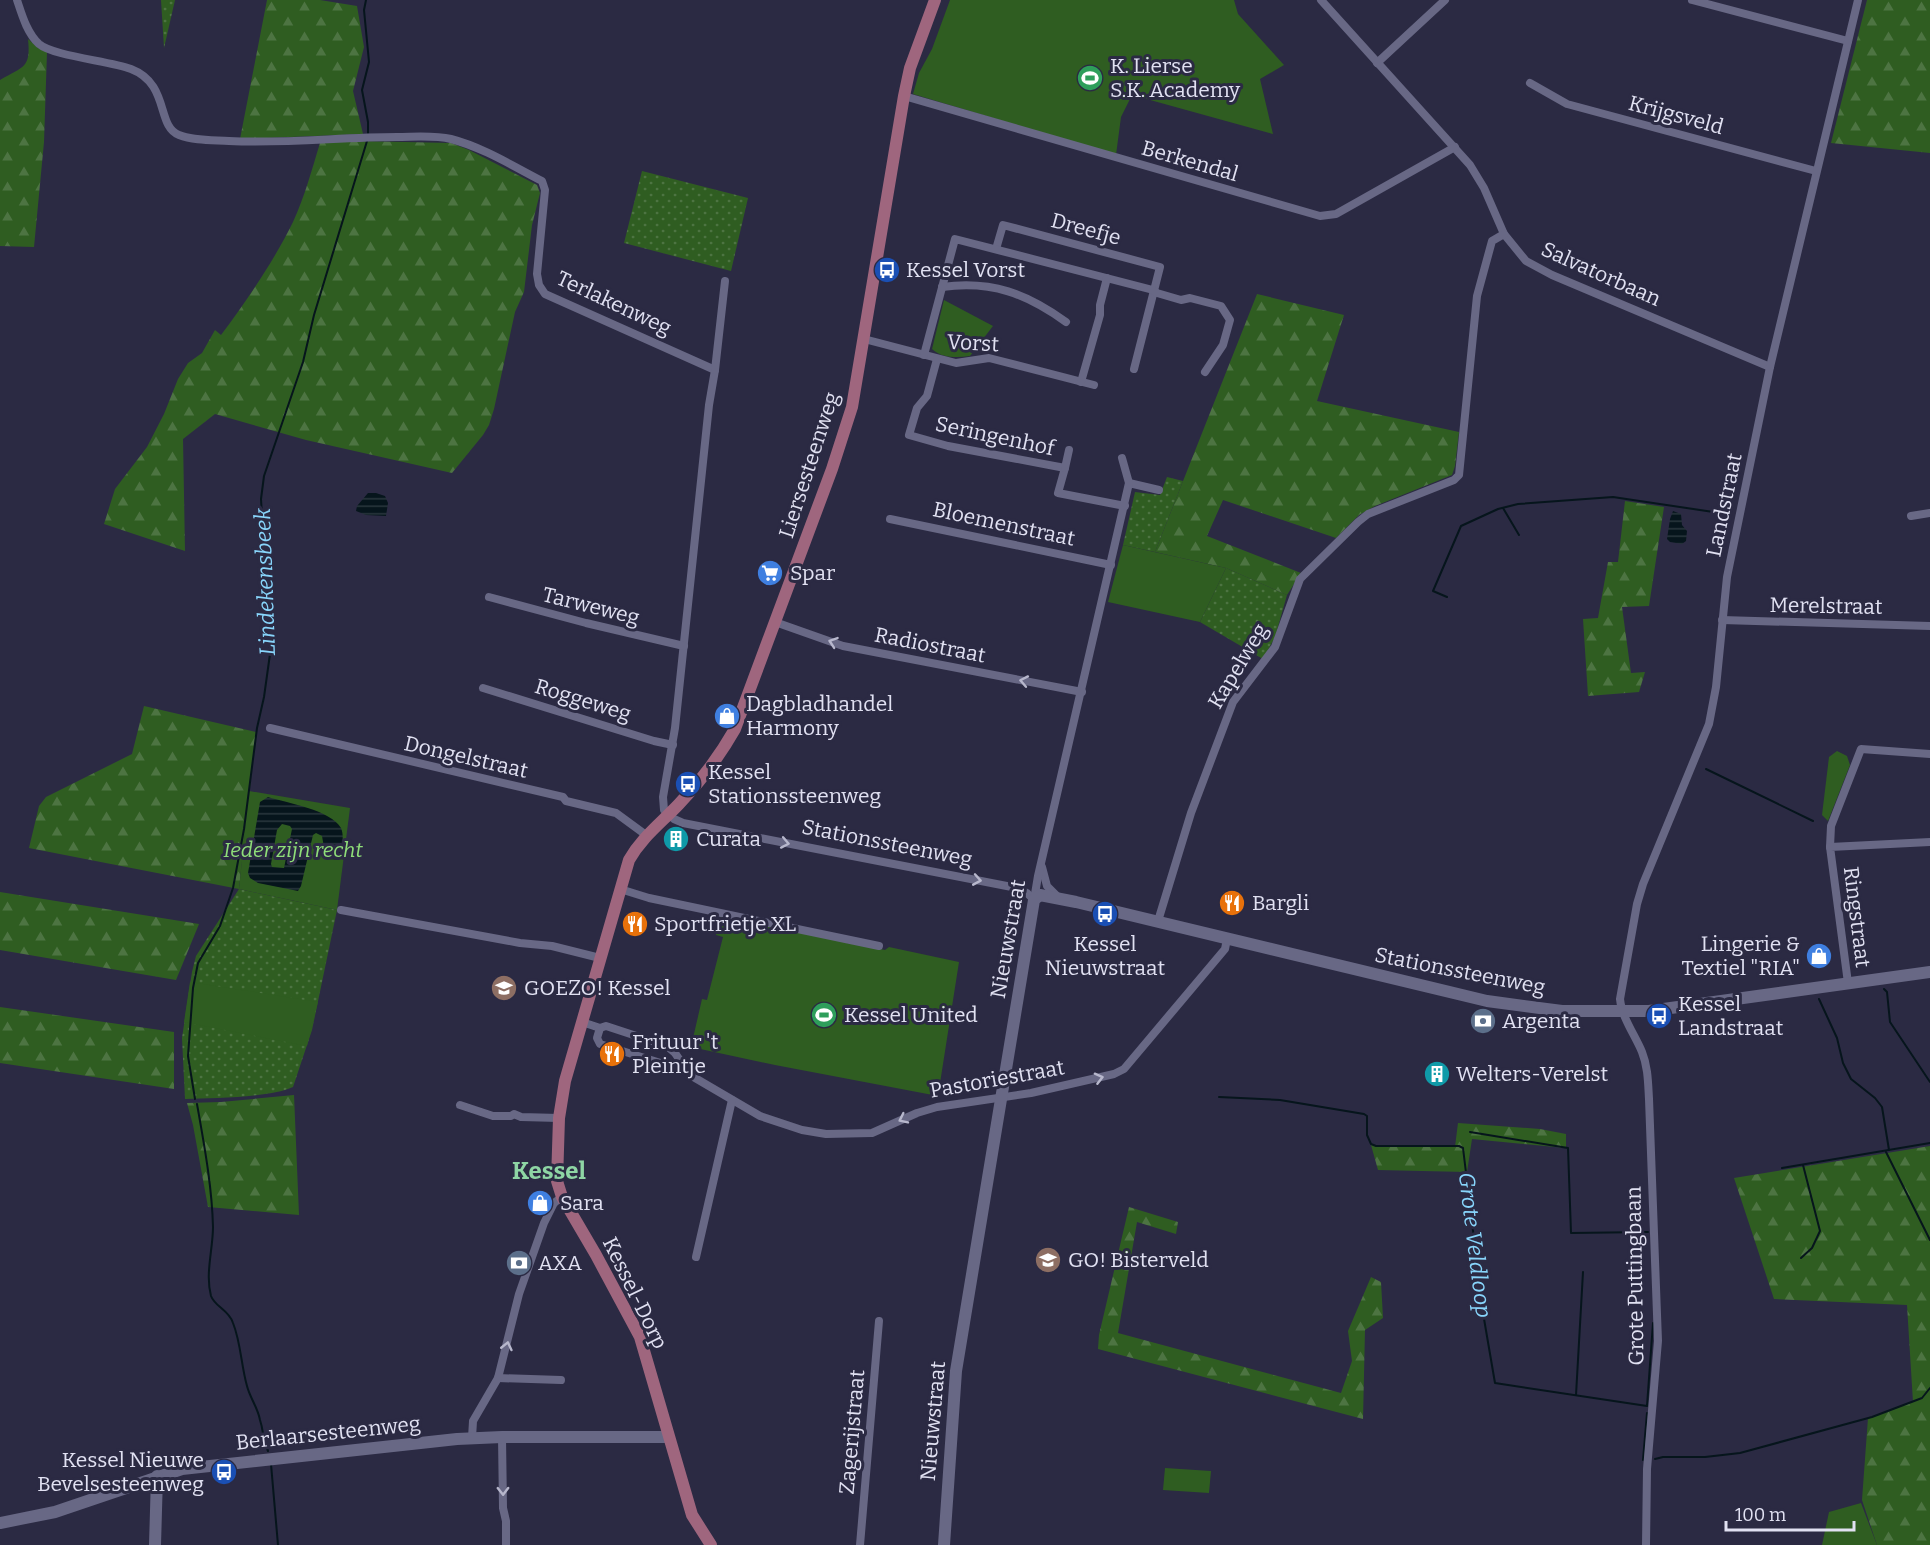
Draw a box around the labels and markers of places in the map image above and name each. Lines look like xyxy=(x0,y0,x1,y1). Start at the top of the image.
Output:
place label: K. Lierse S.K. Academy xyxy=(1110,53,1241,103)
sports icon: K. Lierse S.K. Academy xyxy=(1075,63,1105,93)
bus stop icon: Kessel Vorst xyxy=(872,255,902,285)
place label: Kessel Vorst xyxy=(906,257,1025,283)
supermarket icon: Spar xyxy=(755,558,785,588)
place label: Spar xyxy=(790,560,835,586)
place label: Dagbladhandel Harmony xyxy=(746,691,893,741)
shop icon: Dagbladhandel Harmony xyxy=(712,701,742,731)
place label: Kessel Stationssteenweg xyxy=(708,759,881,809)
bus stop icon: Kessel Stationssteenweg xyxy=(673,769,703,799)
building icon: Curata xyxy=(661,824,691,854)
place label: Curata xyxy=(696,826,761,852)
restaurant icon: Bargli xyxy=(1217,888,1247,918)
place label: Bargli xyxy=(1252,890,1309,916)
bus stop icon: Kessel Nieuwstraat xyxy=(1090,899,1120,929)
restaurant icon: Sportfrietje XL xyxy=(620,909,650,939)
place label: Sportfrietje XL xyxy=(654,911,796,937)
place label: Kessel Nieuwstraat xyxy=(1045,931,1166,981)
place label: Lingerie & Textiel "RIA" xyxy=(1681,931,1800,981)
shop icon: Lingerie & Textiel "RIA" xyxy=(1804,941,1834,971)
school or university icon: GOEZO! Kessel xyxy=(489,973,519,1003)
place label: GOEZO! Kessel xyxy=(524,975,670,1001)
place label: Kessel Landstraat xyxy=(1678,991,1784,1041)
sports icon: Kessel United xyxy=(809,1000,839,1030)
bus stop icon: Kessel Landstraat xyxy=(1644,1001,1674,1031)
place label: Kessel United xyxy=(844,1002,978,1028)
bank icon: Argenta xyxy=(1468,1006,1498,1036)
place label: Argenta xyxy=(1502,1008,1581,1034)
place label: Frituur 't Pleintje xyxy=(632,1029,719,1079)
restaurant icon: Frituur 't Pleintje xyxy=(597,1039,627,1069)
building icon: Welters-Verelst xyxy=(1422,1059,1452,1089)
place label: Welters-Verelst xyxy=(1456,1061,1609,1087)
shop icon: Sara xyxy=(525,1188,555,1218)
place label: Sara xyxy=(560,1190,604,1216)
school or university icon: GO! Bisterveld xyxy=(1033,1245,1063,1275)
place label: GO! Bisterveld xyxy=(1068,1247,1209,1273)
bank icon: AXA xyxy=(504,1248,534,1278)
place label: AXA xyxy=(538,1250,582,1276)
place label: Kessel Nieuwe Bevelsesteenweg xyxy=(37,1447,204,1497)
bus stop icon: Kessel Nieuwe Bevelsesteenweg xyxy=(209,1457,239,1487)

